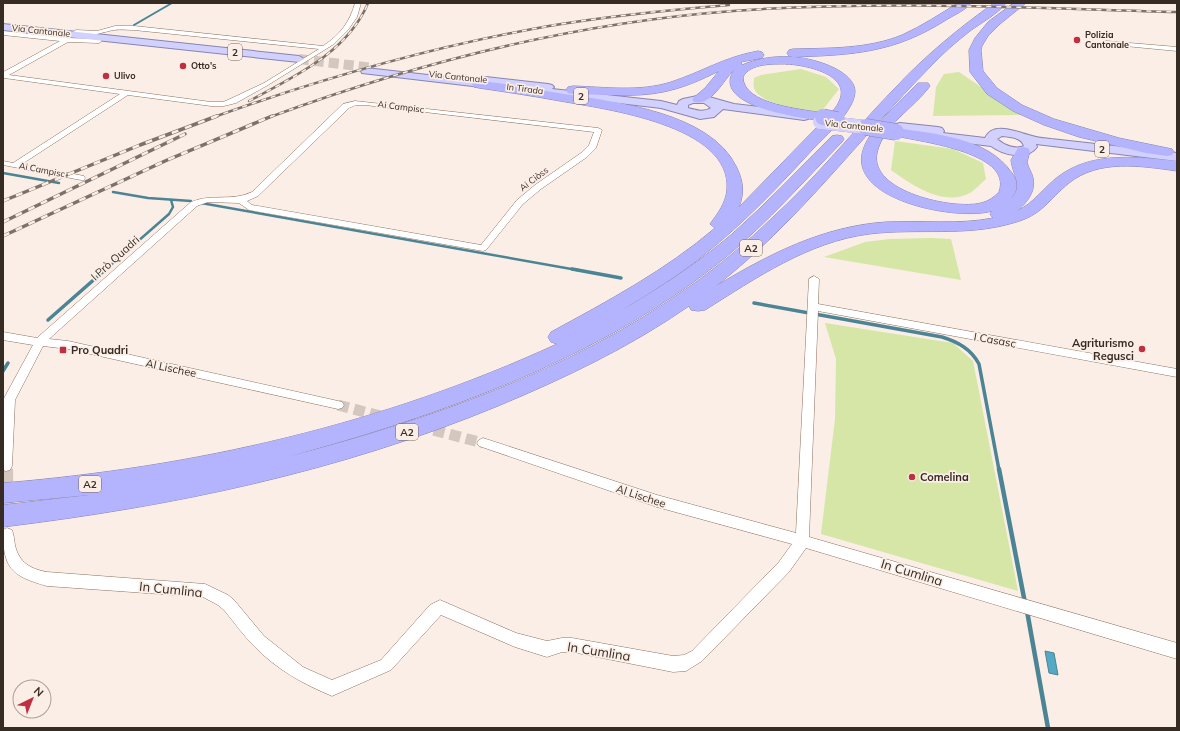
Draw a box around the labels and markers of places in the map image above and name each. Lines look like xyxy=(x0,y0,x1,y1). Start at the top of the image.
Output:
place label: Polizia Cantonale xyxy=(1085,29,1129,50)
marker: Polizia Cantonale xyxy=(1072,35,1082,45)
place label: Otto's xyxy=(191,60,217,71)
marker: Otto's xyxy=(178,61,188,71)
place label: Ulivo xyxy=(114,70,136,81)
marker: Ulivo xyxy=(101,71,111,81)
place label: Agriturismo Regusci xyxy=(1072,336,1134,363)
place label: Pro Quadri xyxy=(71,343,128,357)
marker: Agriturismo Regusci xyxy=(1137,344,1147,354)
marker: Pro Quadri xyxy=(58,345,68,355)
place label: Comelina xyxy=(920,470,969,484)
marker: Comelina xyxy=(907,472,917,482)

